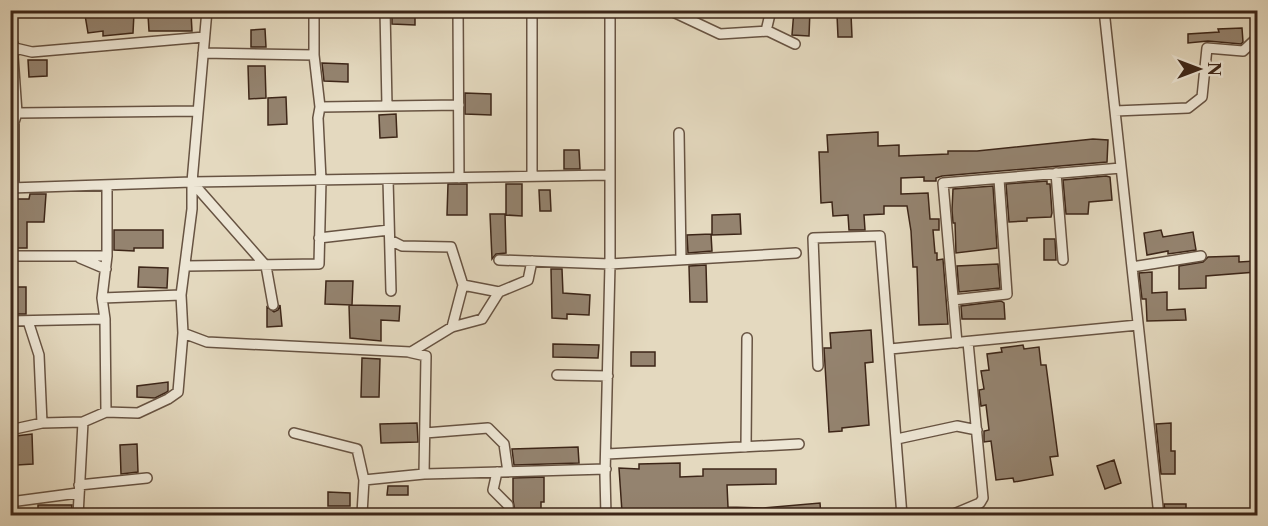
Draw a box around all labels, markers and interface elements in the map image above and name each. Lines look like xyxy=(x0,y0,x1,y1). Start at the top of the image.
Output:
north arrow xyxy=(1169,39,1229,99)
text: N xyxy=(1204,62,1224,76)

